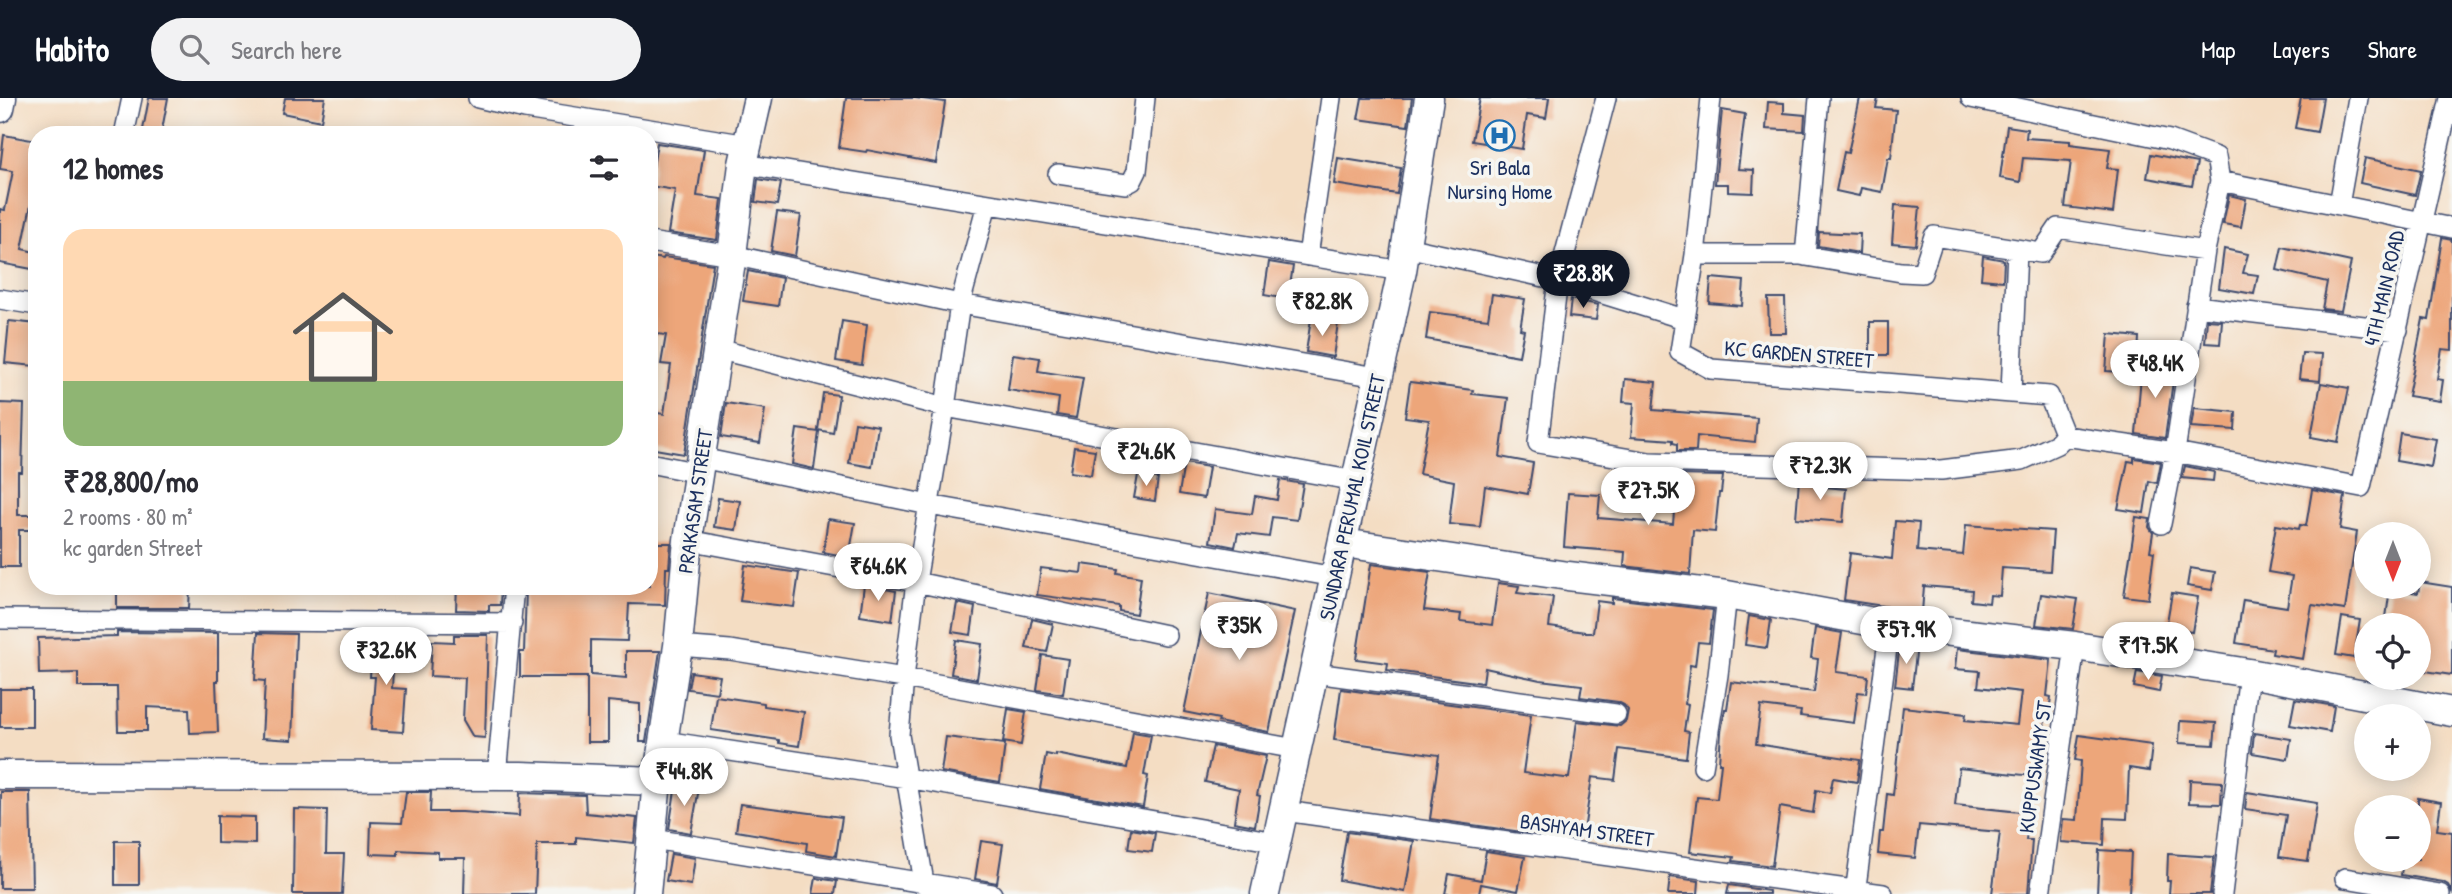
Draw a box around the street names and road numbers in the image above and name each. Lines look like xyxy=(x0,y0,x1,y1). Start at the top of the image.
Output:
street label: 4TH MAIN ROAD xyxy=(2357,227,2411,348)
street label: KC GARDEN STREET xyxy=(1723,333,1876,375)
street label: SUNDARA PERUMAL KOIL STREET xyxy=(1312,370,1392,623)
street label: PRAKASAM STREET xyxy=(671,426,720,575)
street label: KUPPUSWAMY ST xyxy=(2011,698,2059,835)
street label: BASHYAM STREET xyxy=(1518,806,1657,854)

